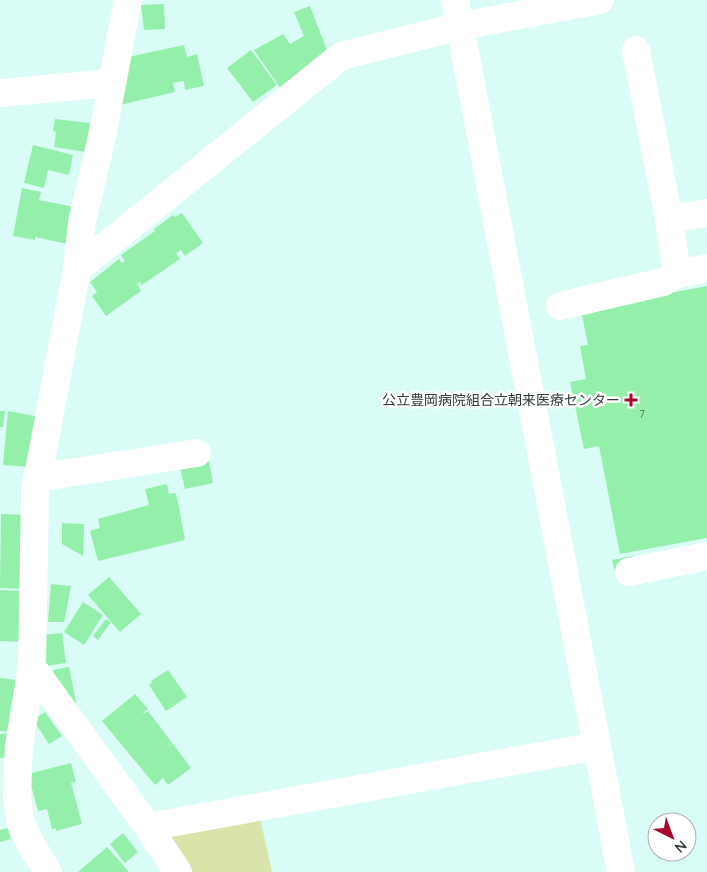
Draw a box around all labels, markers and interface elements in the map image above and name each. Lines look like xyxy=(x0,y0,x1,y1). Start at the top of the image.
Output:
place label: 公立豊岡病院組合立朝来医療センター xyxy=(382,391,620,409)
marker: 公立豊岡病院組合立朝来医療センター xyxy=(624,393,638,407)
house number: 7 xyxy=(639,407,645,421)
north arrow xyxy=(647,812,697,862)
text: N xyxy=(671,837,691,857)

